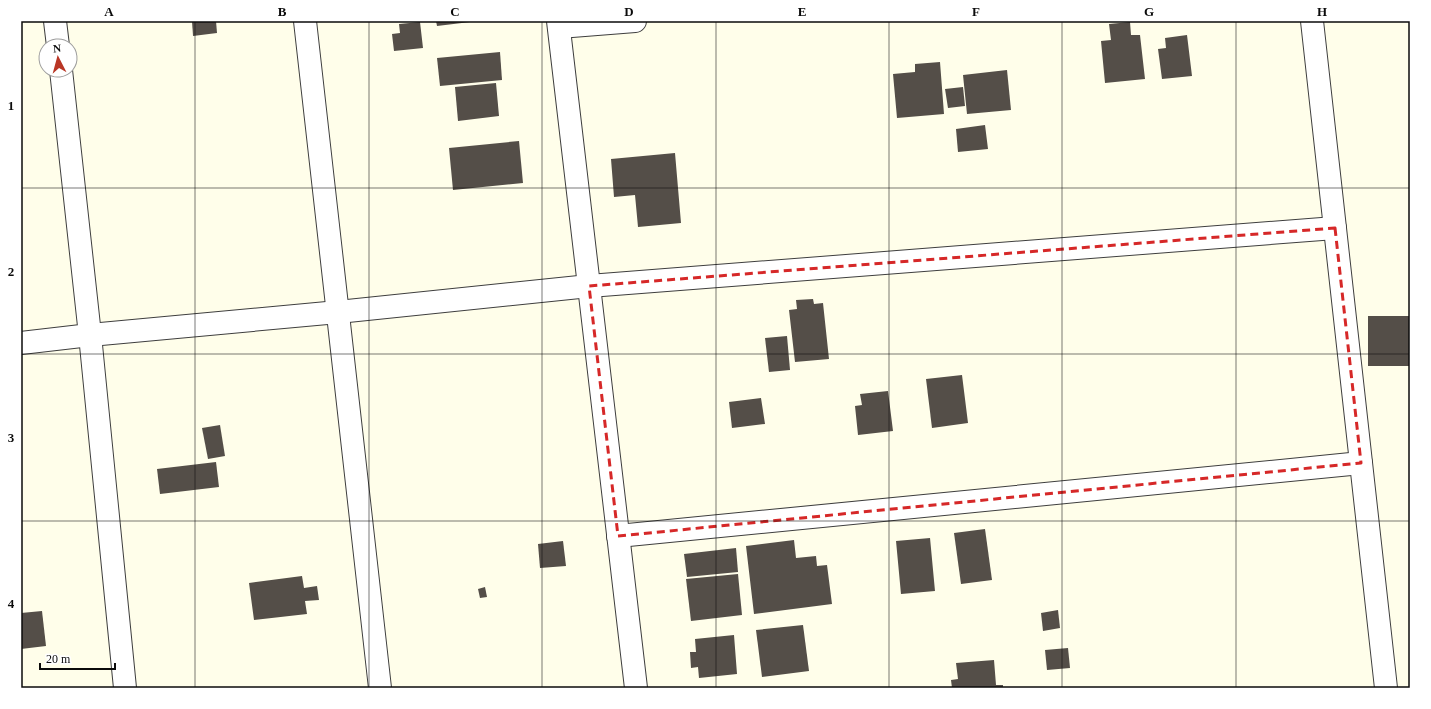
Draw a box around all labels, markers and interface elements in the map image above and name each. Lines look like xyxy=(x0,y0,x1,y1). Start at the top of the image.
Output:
text: A xyxy=(104,4,114,19)
text: B xyxy=(278,4,287,19)
text: C xyxy=(450,4,460,19)
text: D xyxy=(624,4,634,19)
text: E xyxy=(798,4,806,19)
text: F xyxy=(972,4,980,19)
text: G xyxy=(1144,4,1154,19)
text: H xyxy=(1317,4,1327,19)
north arrow xyxy=(38,38,78,78)
text: N xyxy=(52,42,62,54)
text: 1 xyxy=(8,98,14,113)
text: 2 xyxy=(8,264,14,279)
text: 3 xyxy=(8,430,15,445)
text: 4 xyxy=(8,596,15,611)
scale bar xyxy=(40,645,115,671)
text: 20 m xyxy=(46,652,71,666)

